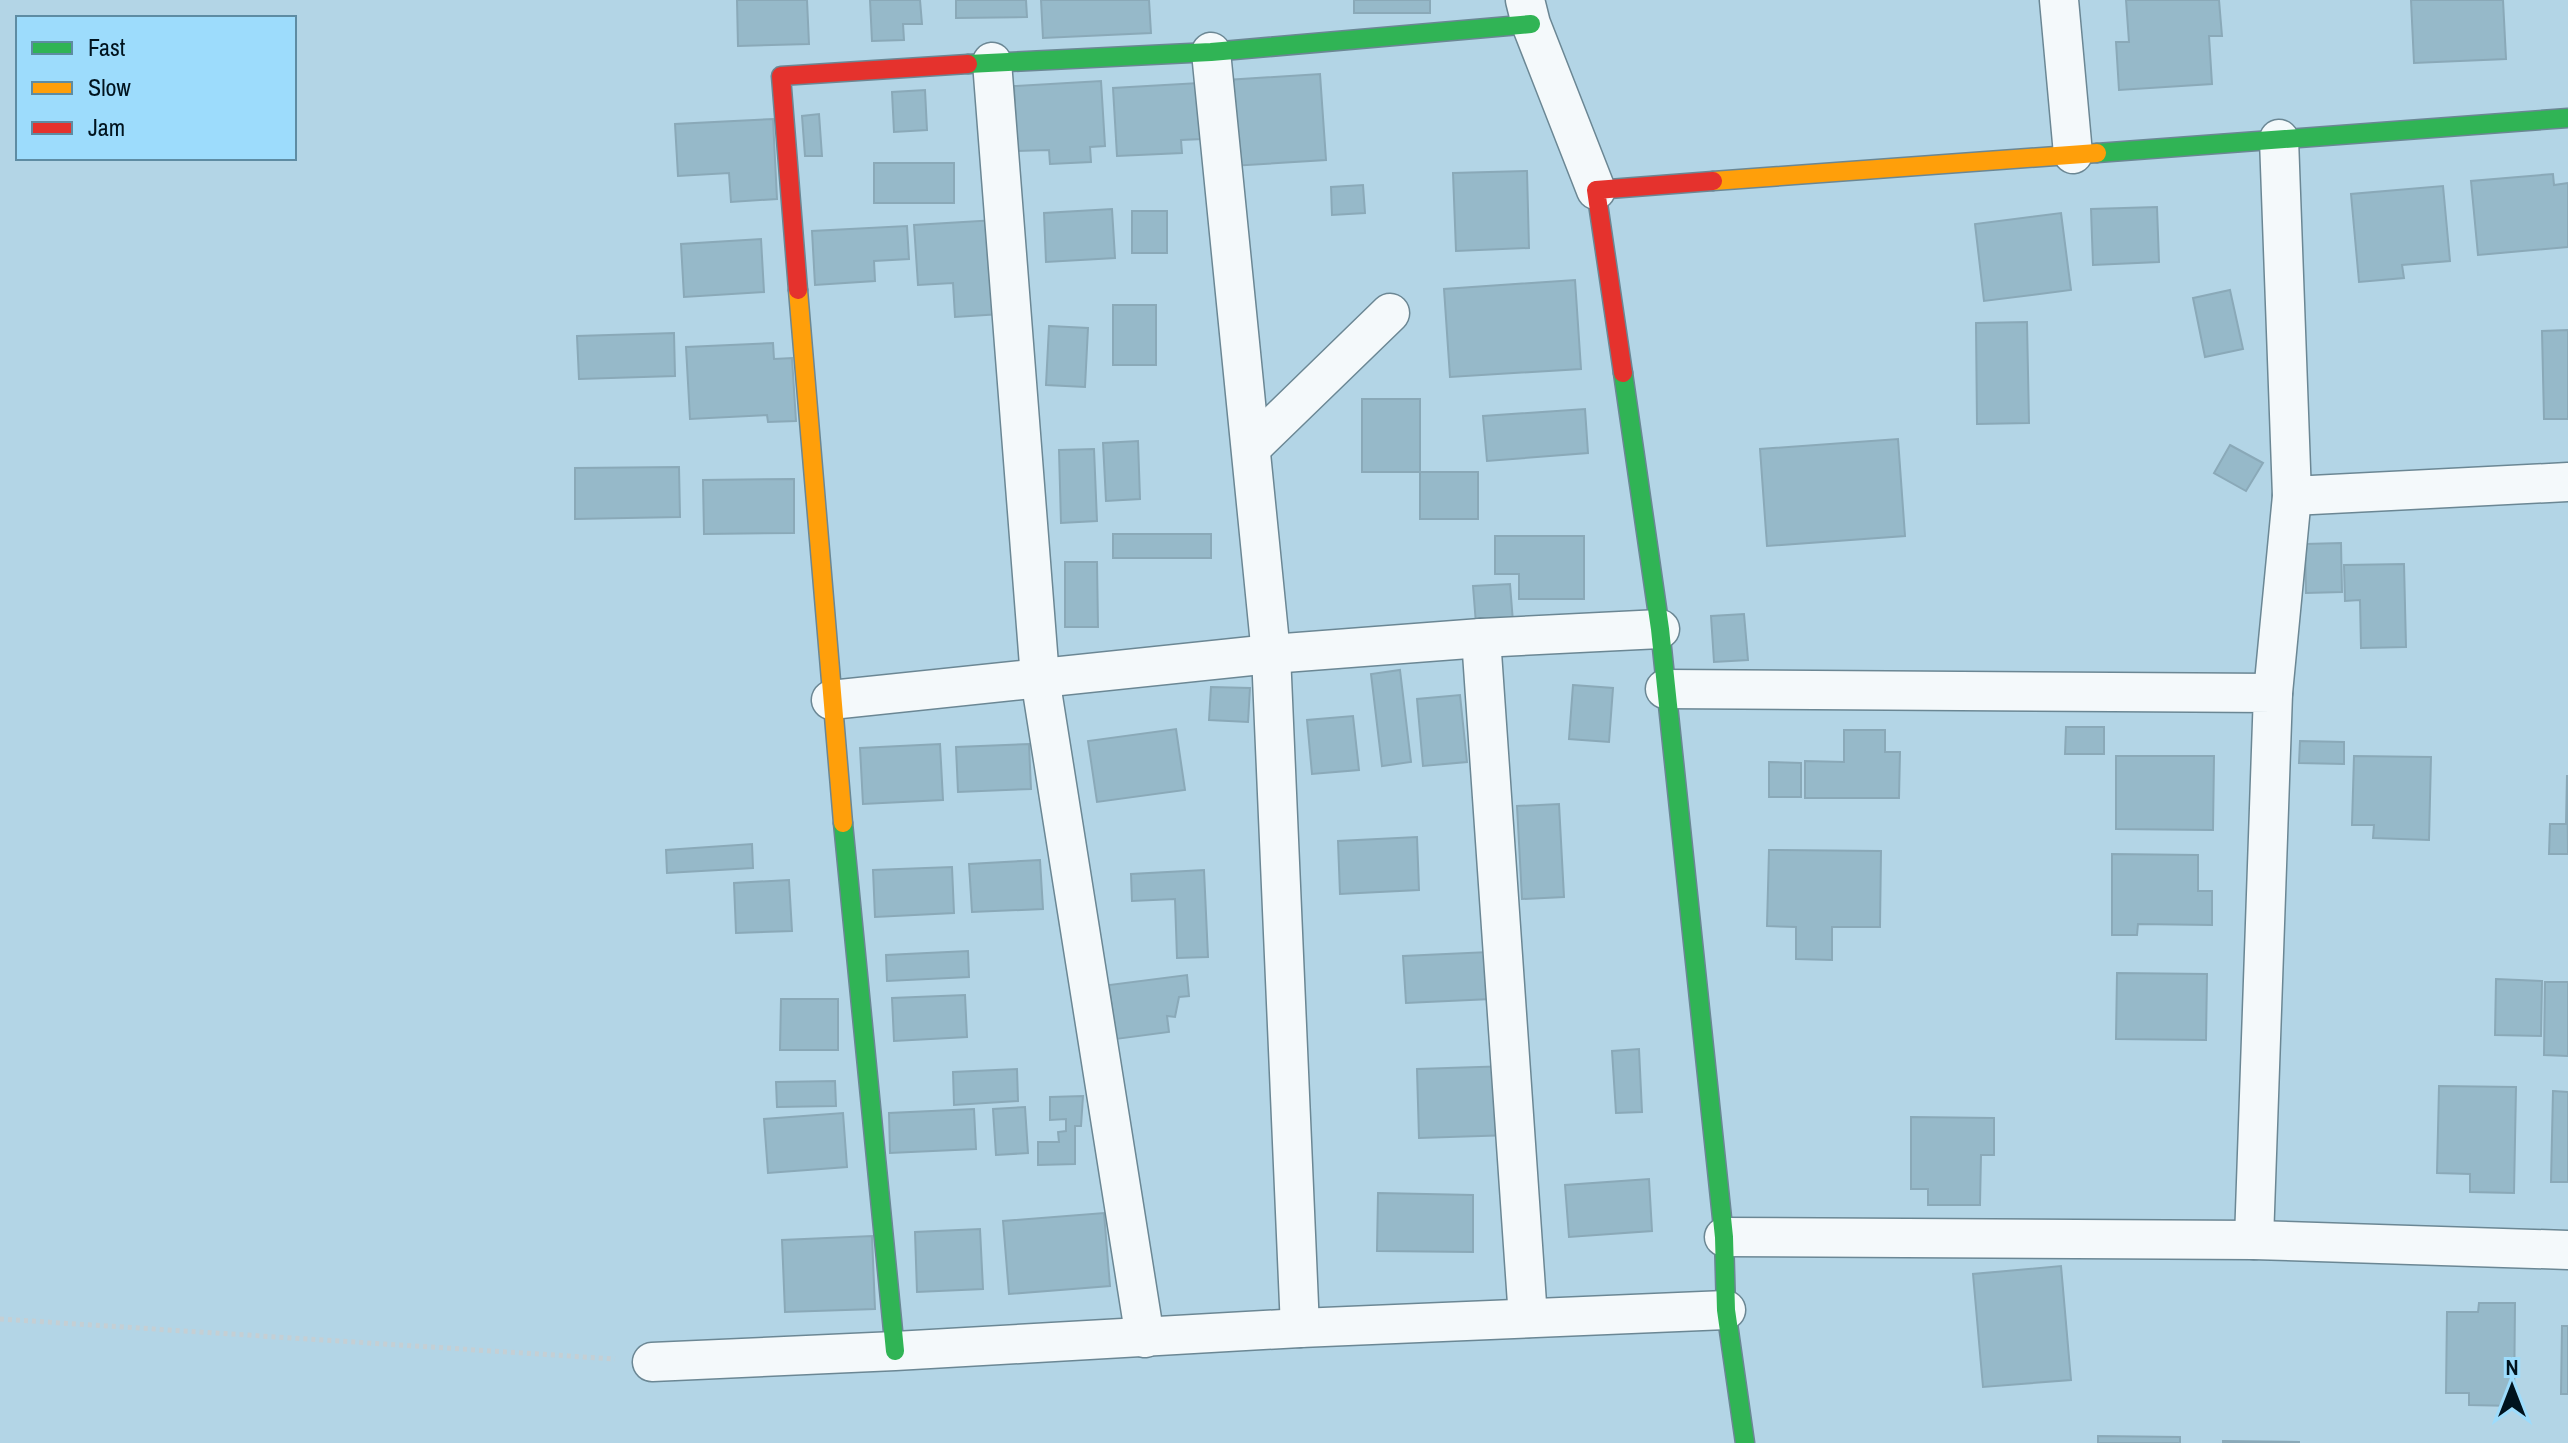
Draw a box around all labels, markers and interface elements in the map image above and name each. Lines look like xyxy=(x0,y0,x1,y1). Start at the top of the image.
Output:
legend xyxy=(16,16,296,160)
text: Fast xyxy=(88,31,126,63)
text: Slow xyxy=(88,71,131,103)
text: Jam xyxy=(88,111,125,143)
north arrow xyxy=(2472,1347,2552,1427)
text: N xyxy=(2505,1352,2519,1382)

